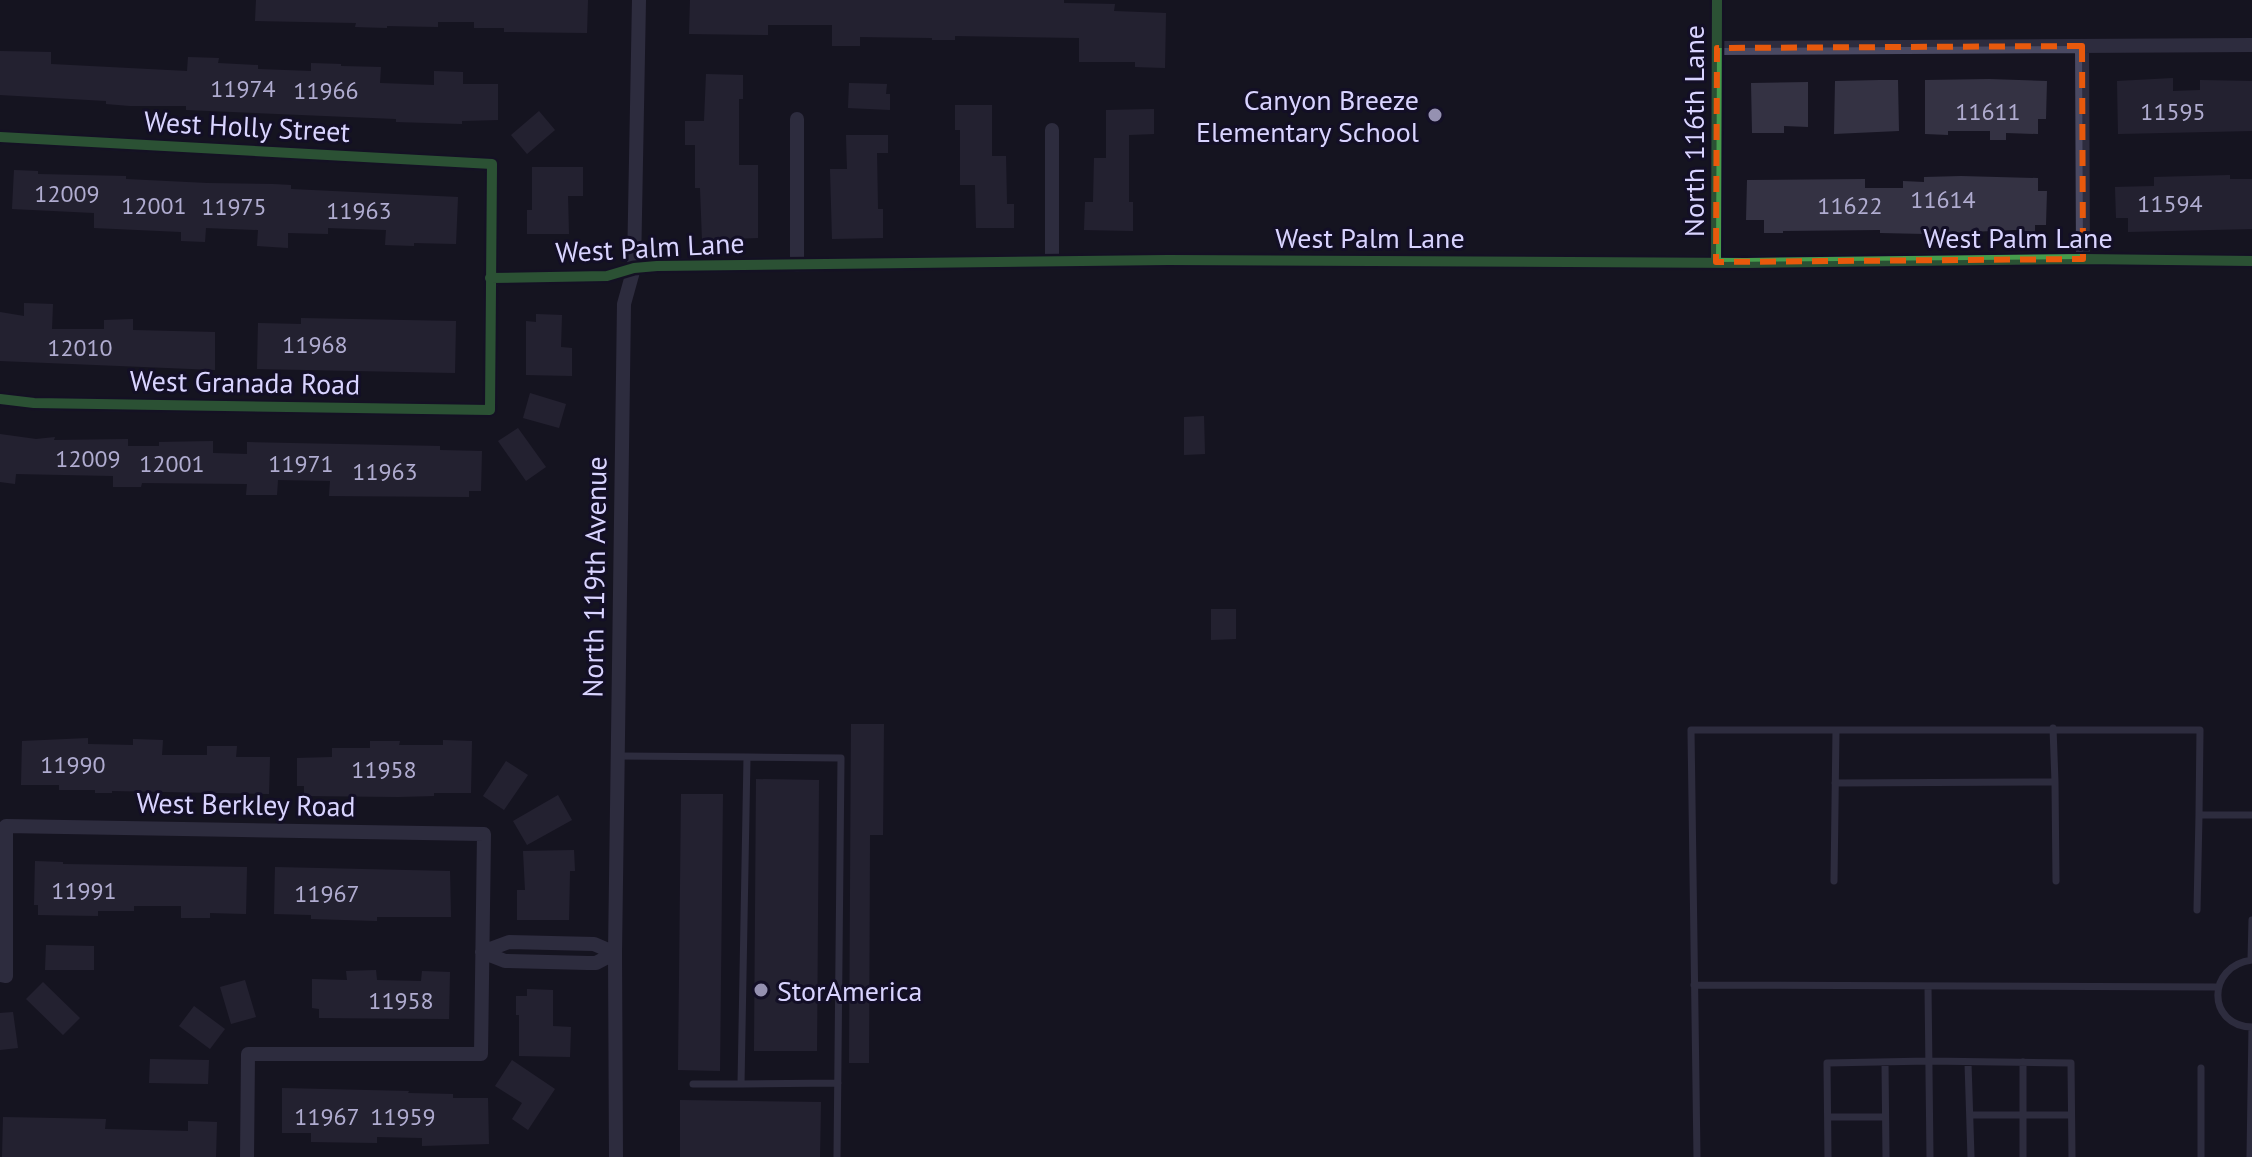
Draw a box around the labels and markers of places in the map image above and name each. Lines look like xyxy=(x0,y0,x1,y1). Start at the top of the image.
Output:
place label: Canyon Breeze Elementary School xyxy=(1196,81,1419,150)
marker: Canyon Breeze Elementary School xyxy=(1426,106,1444,124)
place label: StorAmerica xyxy=(777,972,922,1009)
marker: StorAmerica xyxy=(752,981,770,999)

